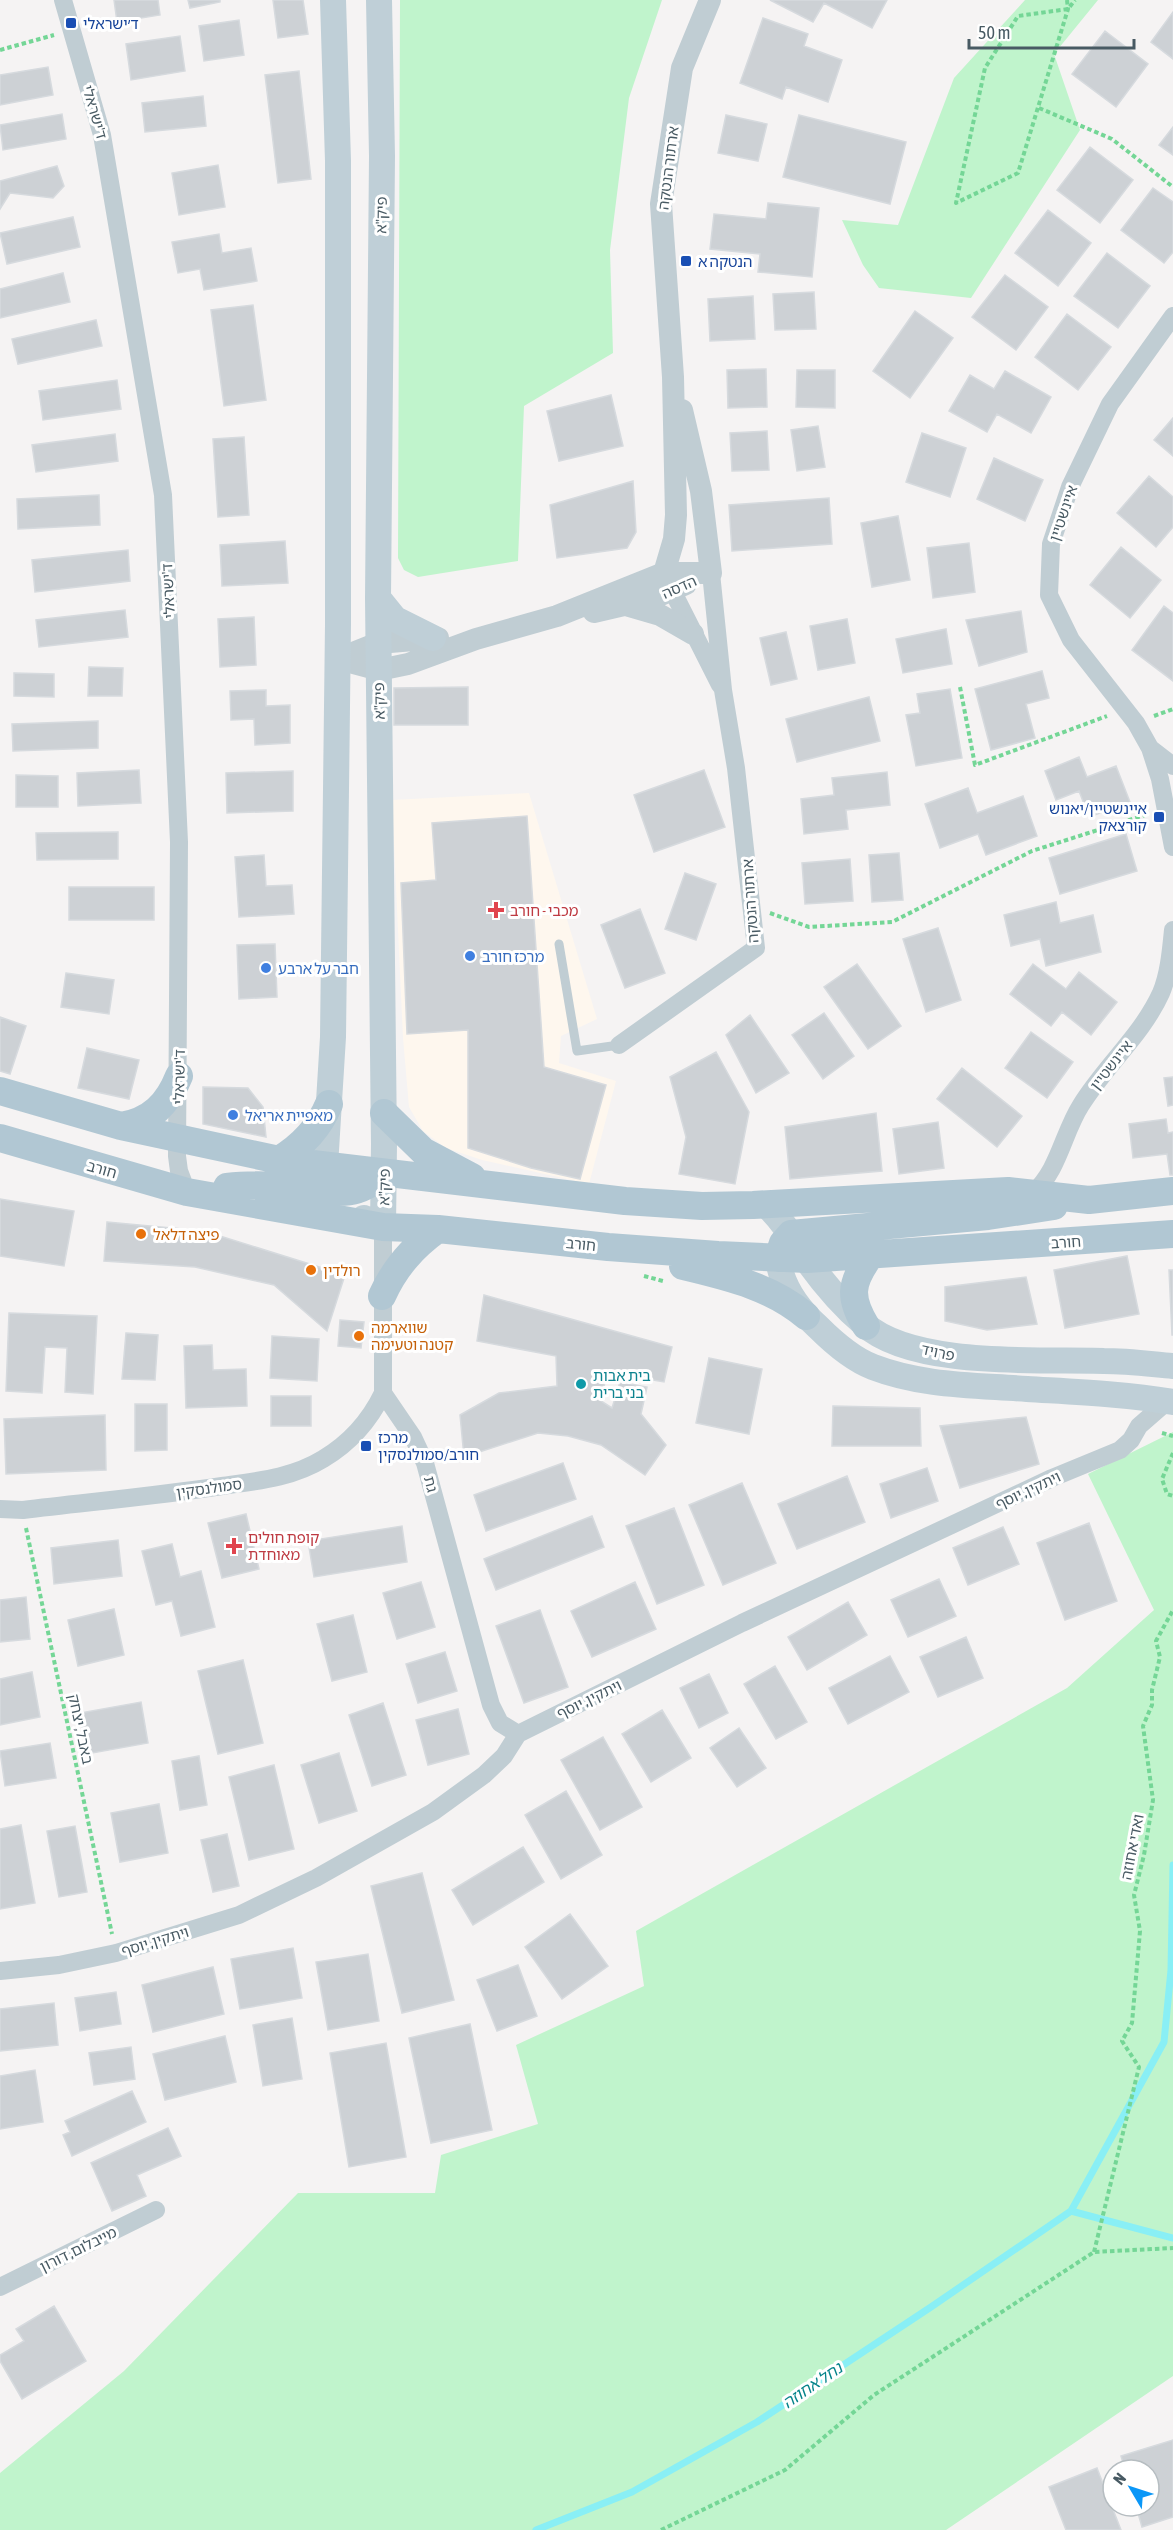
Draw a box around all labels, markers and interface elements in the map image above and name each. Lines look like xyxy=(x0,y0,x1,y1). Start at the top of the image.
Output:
scale bar xyxy=(969,12,1134,50)
place label: ד׳ישראלי xyxy=(83,15,139,32)
marker: ד׳ישראלי xyxy=(64,16,78,30)
text: 50 m xyxy=(978,22,1010,43)
street label: ד'ישראלי xyxy=(79,83,111,141)
street label: ארתור הנטקה xyxy=(654,125,682,211)
street label: פיק"א xyxy=(372,196,390,234)
place label: הנטקה א xyxy=(698,253,752,270)
marker: הנטקה א xyxy=(679,254,693,268)
street label: איינשטיין xyxy=(1046,483,1080,543)
street label: ד'ישראלי xyxy=(158,563,178,619)
street label: הדסה xyxy=(659,572,699,602)
street label: פיק"א xyxy=(370,682,388,720)
place label: איינשטיין/יאנוש קורצאק xyxy=(1049,800,1147,834)
marker: איינשטיין/יאנוש קורצאק xyxy=(1152,810,1166,824)
street label: ארתור הנטקה xyxy=(739,858,761,944)
marker: מכבי - חורב xyxy=(487,901,505,919)
place label: מכבי - חורב xyxy=(510,902,578,919)
place label: מרכז חורב xyxy=(482,948,544,965)
marker: מרכז חורב xyxy=(463,949,477,963)
place label: חבר על ארבע xyxy=(278,960,359,977)
marker: חבר על ארבע xyxy=(259,961,273,975)
street label: איינשטיין xyxy=(1086,1037,1136,1093)
street label: ד'ישראלי xyxy=(170,1049,188,1105)
place label: מאפיית אריאל xyxy=(245,1107,333,1124)
marker: מאפיית אריאל xyxy=(226,1108,240,1122)
street label: חורב xyxy=(85,1157,119,1181)
street label: פיק"א xyxy=(375,1168,393,1206)
place label: פיצה דלאל xyxy=(153,1226,219,1243)
marker: פיצה דלאל xyxy=(134,1227,148,1241)
street label: חורב xyxy=(1050,1232,1082,1252)
street label: חורב xyxy=(565,1234,597,1254)
place label: רולדין xyxy=(323,1262,361,1279)
marker: רולדין xyxy=(304,1263,318,1277)
place label: שווארמה קטנה וטעימה xyxy=(371,1319,453,1353)
marker: שווארמה קטנה וטעימה xyxy=(352,1329,366,1343)
street label: פרויד xyxy=(920,1340,956,1364)
place label: בית אבות בני ברית xyxy=(593,1367,651,1401)
marker: בית אבות בני ברית xyxy=(574,1377,588,1391)
place label: מרכז חורב/סמולנסקין xyxy=(378,1429,479,1463)
marker: מרכז חורב/סמולנסקין xyxy=(359,1439,373,1453)
street label: ויתקין, יוסף xyxy=(993,1468,1063,1512)
street label: גת xyxy=(421,1474,441,1494)
street label: סמולנסקין xyxy=(175,1475,243,1501)
place label: קופת חולים מאוחדת xyxy=(248,1529,319,1563)
marker: קופת חולים מאוחדת xyxy=(225,1537,243,1555)
street label: ויתקין, יוסף xyxy=(554,1676,624,1722)
street label: באבל, יצחק xyxy=(65,1692,97,1766)
street label: ואדי אחוזה xyxy=(1117,1813,1147,1881)
street label: ויתקין, יוסף xyxy=(119,1923,191,1959)
street label: מייבלום, דורון xyxy=(37,2223,119,2275)
water label: נחל אחוזה xyxy=(779,2358,846,2411)
north arrow xyxy=(1101,2458,1161,2518)
text: N xyxy=(1109,2469,1129,2488)

